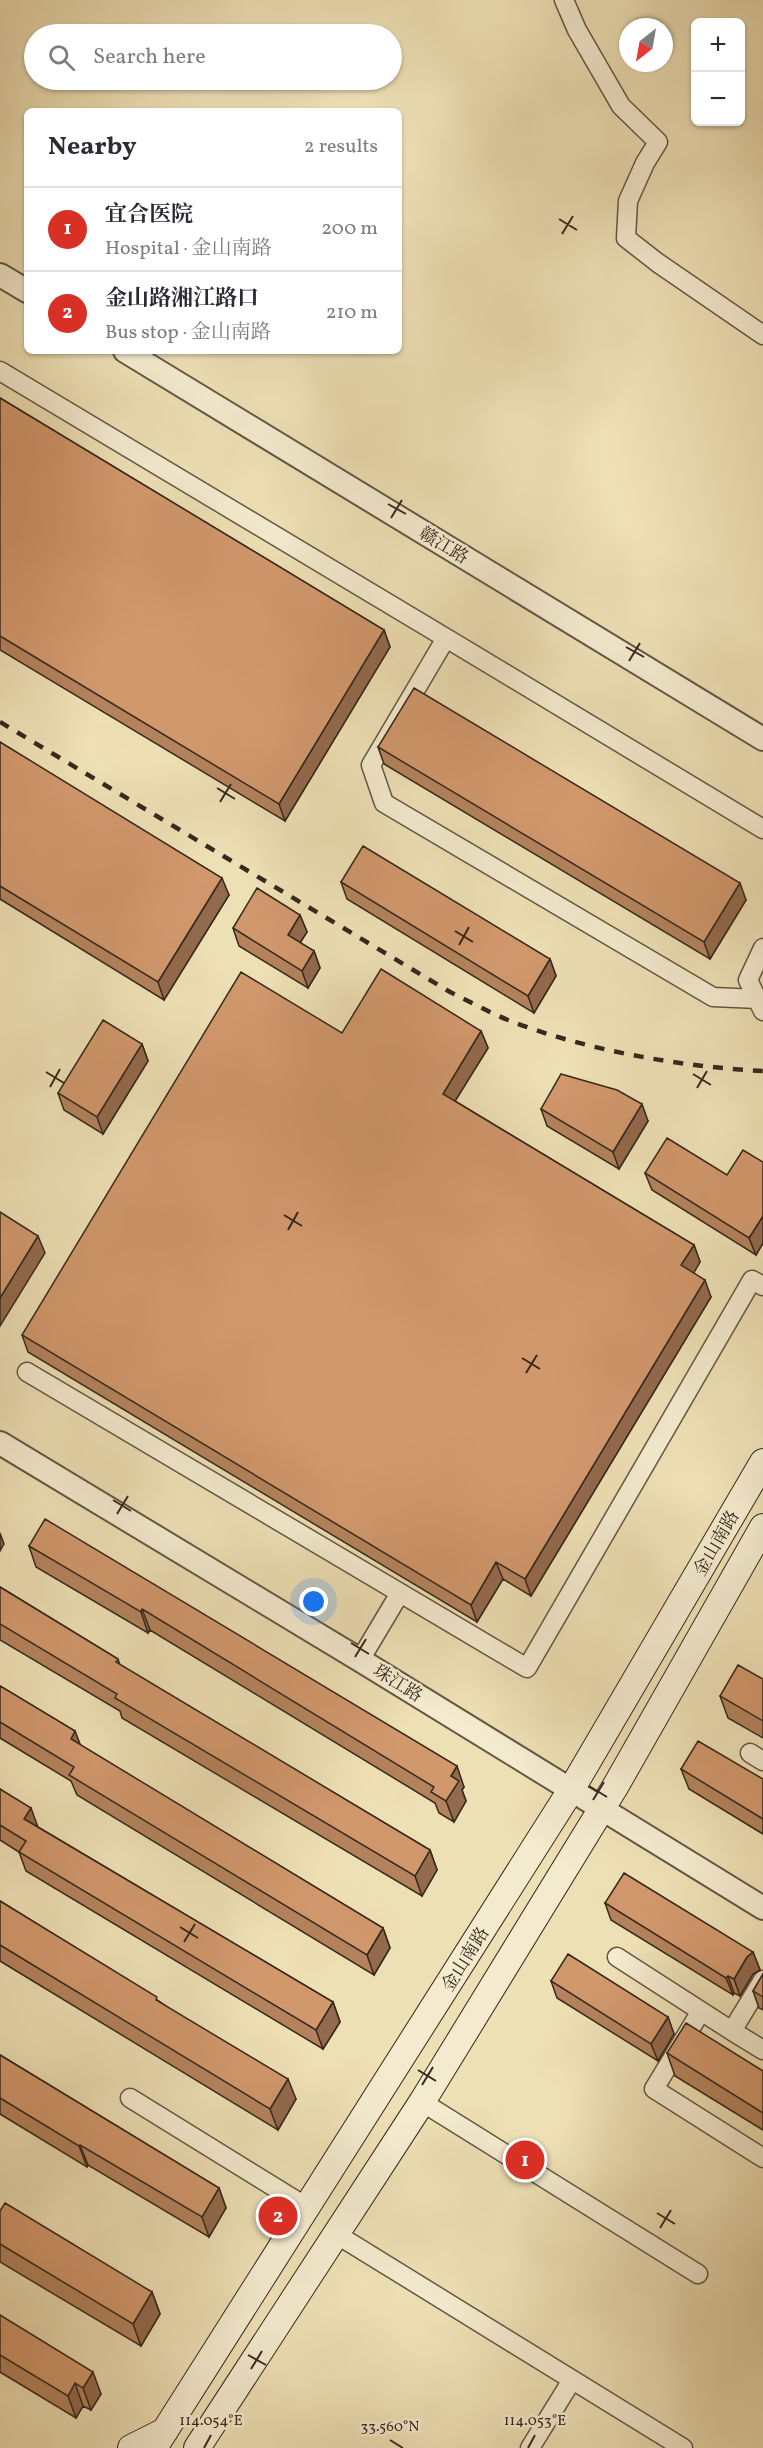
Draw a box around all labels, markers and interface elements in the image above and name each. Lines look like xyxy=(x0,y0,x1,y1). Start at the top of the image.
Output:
north arrow xyxy=(619,18,673,72)
map controls xyxy=(691,18,745,126)
button: + xyxy=(691,18,745,72)
search box xyxy=(24,24,402,90)
icon: search xyxy=(45,41,78,74)
text: Search here xyxy=(93,42,206,73)
button: − xyxy=(691,72,745,126)
text: Nearby xyxy=(48,129,137,165)
text: 2 results xyxy=(304,133,378,161)
text: 宜合医院 xyxy=(105,200,193,231)
text: 1 xyxy=(63,215,72,243)
text: 200 m xyxy=(321,215,378,243)
text: Hospital · 金山南路 xyxy=(105,235,272,263)
text: 金山路湘江路口 xyxy=(105,284,259,315)
text: 2 xyxy=(62,299,73,327)
text: 210 m xyxy=(326,299,378,327)
text: Bus stop · 金山南路 xyxy=(105,319,271,347)
street label: 赣江路 xyxy=(414,522,473,571)
street label: 金山南路 xyxy=(688,1506,746,1581)
your location xyxy=(299,1587,328,1616)
street label: 珠江路 xyxy=(368,1659,427,1709)
street label: 金山南路 xyxy=(437,1923,496,1997)
pin: 1 xyxy=(506,2138,544,2182)
pin: 2 xyxy=(258,2194,298,2238)
text: 114.054°E xyxy=(179,2411,243,2432)
text: 114.053°E xyxy=(504,2411,566,2432)
text: 33.560°N xyxy=(361,2417,419,2438)

